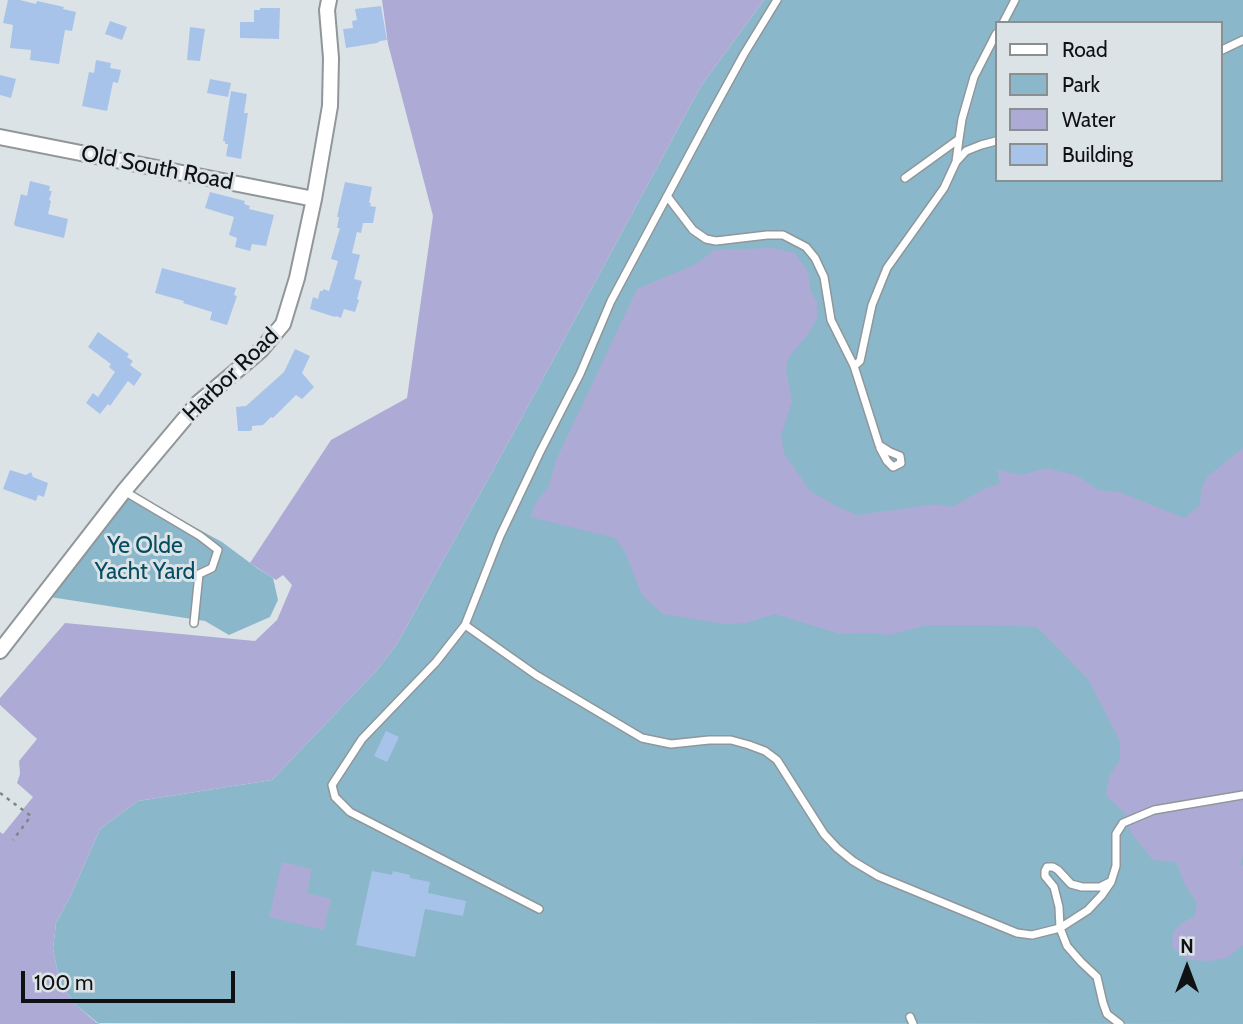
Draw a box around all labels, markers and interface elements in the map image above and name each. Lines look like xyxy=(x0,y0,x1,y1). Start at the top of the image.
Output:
legend xyxy=(995,21,1222,182)
text: Road xyxy=(1062,37,1108,62)
text: Park xyxy=(1062,72,1100,97)
text: Water xyxy=(1062,107,1115,132)
street label: Old South Road xyxy=(79,140,235,196)
text: Building xyxy=(1062,142,1133,167)
street label: Harbor Road xyxy=(178,323,284,427)
park label: Ye Olde Yacht Yard xyxy=(95,532,195,586)
north arrow xyxy=(1152,933,1222,1003)
text: N xyxy=(1180,935,1194,958)
scale bar xyxy=(24,958,238,1002)
text: 100 m xyxy=(34,970,93,995)

